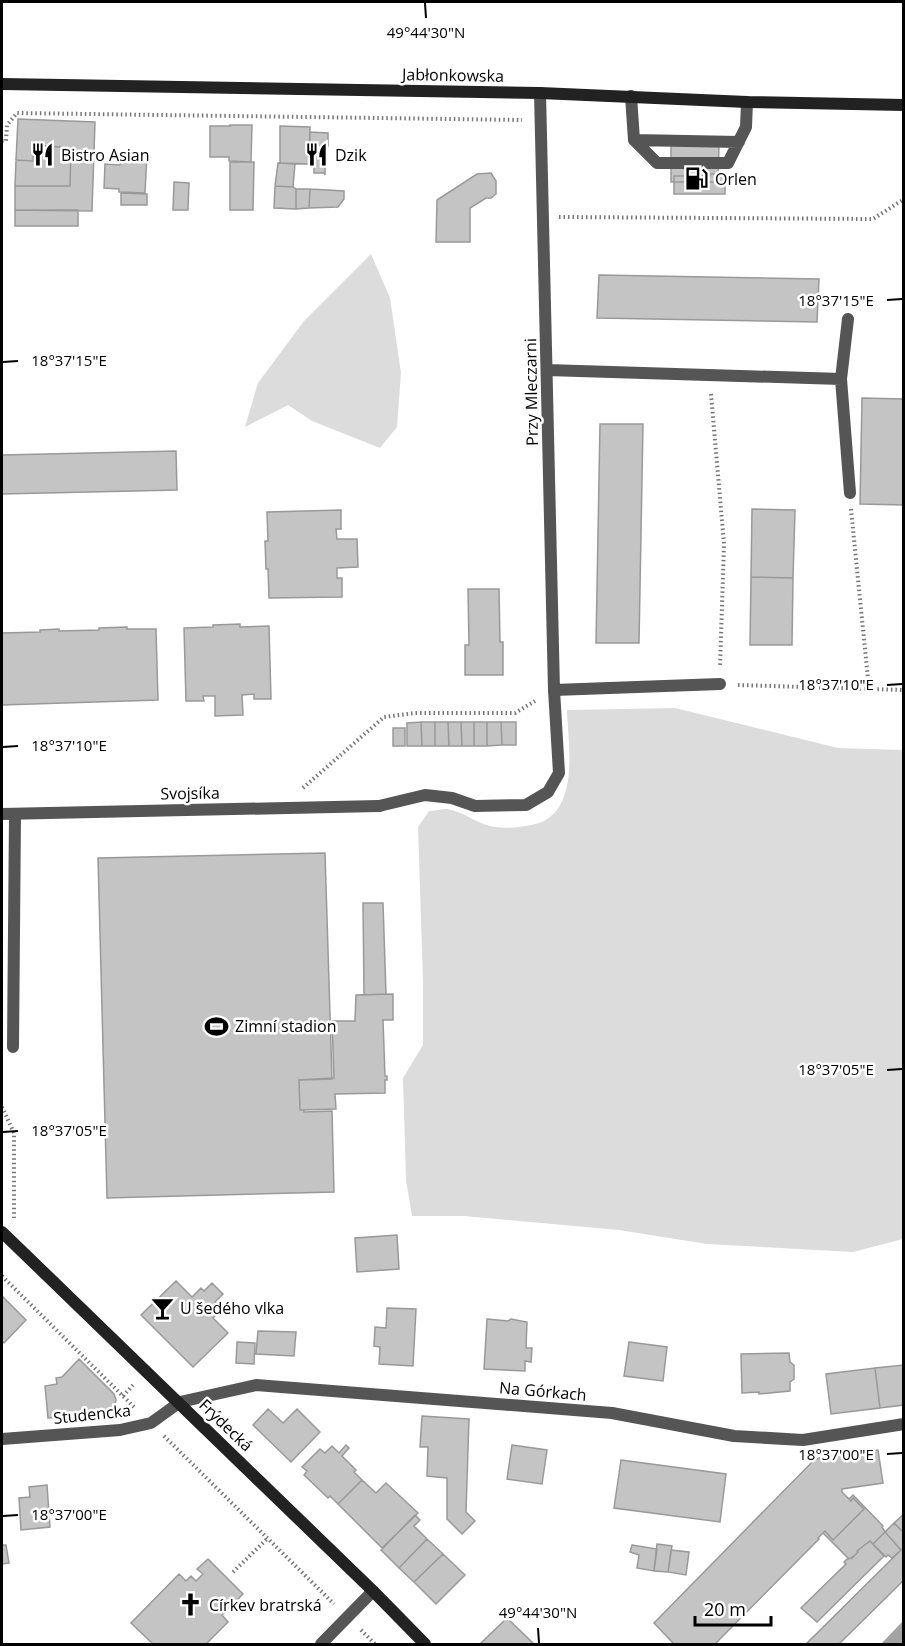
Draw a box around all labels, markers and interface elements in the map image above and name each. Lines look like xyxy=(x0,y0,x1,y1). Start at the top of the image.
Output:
text: 49°44'30"N xyxy=(387,22,465,42)
street label: Jabłonkowska xyxy=(400,63,504,87)
restaurant icon: Bistro Asian xyxy=(30,142,56,168)
restaurant icon: Dzik xyxy=(304,142,330,168)
place label: Bistro Asian xyxy=(61,144,150,166)
place label: Dzik xyxy=(335,144,367,166)
fuel station icon: Orlen xyxy=(684,166,710,192)
place label: Orlen xyxy=(715,168,757,190)
text: 18°37'15"E xyxy=(798,290,874,310)
street label: Przy Mleczarni xyxy=(519,338,543,446)
text: 18°37'15"E xyxy=(31,350,107,370)
text: 18°37'10"E xyxy=(798,674,874,694)
text: 18°37'10"E xyxy=(31,735,107,755)
street label: Svojsíka xyxy=(160,781,220,805)
sports icon: Zimní stadion xyxy=(204,1013,230,1039)
place label: Zimní stadion xyxy=(235,1015,337,1037)
text: 18°37'05"E xyxy=(798,1059,874,1079)
text: 18°37'05"E xyxy=(31,1120,107,1140)
bar icon: U šedého vlka xyxy=(149,1295,175,1321)
place label: U šedého vlka xyxy=(180,1297,284,1319)
street label: Na Górkach xyxy=(498,1376,588,1406)
street label: Frýdecká xyxy=(194,1394,258,1456)
street label: Studencka xyxy=(52,1399,132,1429)
text: 18°37'00"E xyxy=(798,1444,874,1464)
text: 18°37'00"E xyxy=(31,1504,107,1524)
scale bar xyxy=(695,1589,772,1627)
church icon: Církev bratrská xyxy=(178,1592,204,1618)
place label: Církev bratrská xyxy=(209,1594,322,1616)
text: 20 m xyxy=(704,1597,746,1621)
text: 49°44'30"N xyxy=(499,1602,577,1622)

